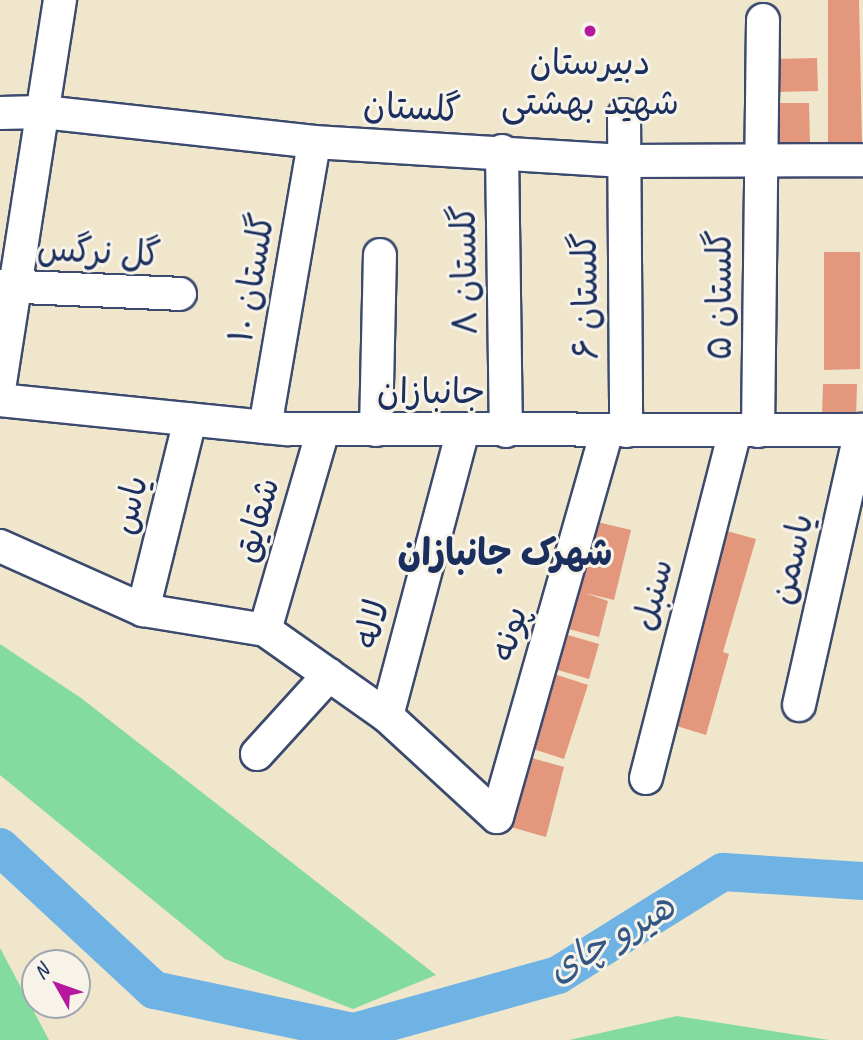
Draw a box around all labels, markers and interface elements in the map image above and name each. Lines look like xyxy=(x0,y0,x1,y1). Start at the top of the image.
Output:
marker: دبیرستان شهید بهشتی xyxy=(582,23,598,39)
place label: دبیرستان شهید بهشتی xyxy=(501,42,679,124)
street label: گلستان xyxy=(362,84,462,132)
street label: گلستان ۸ xyxy=(443,204,487,336)
street label: گلستان ۱۰ xyxy=(220,210,284,346)
street label: گل نرگس xyxy=(36,228,162,276)
street label: گلستان ۵ xyxy=(699,230,741,360)
street label: گلستان ۶ xyxy=(564,232,608,360)
street label: جانبازان xyxy=(377,371,485,413)
street label: یاس xyxy=(102,471,158,539)
street label: شقایق xyxy=(225,473,289,567)
street label: یاسمن xyxy=(761,509,823,609)
district label: شهرک جانبازان xyxy=(397,531,613,575)
street label: سنبل xyxy=(624,555,682,635)
street label: لاله xyxy=(345,595,399,653)
street label: پونه xyxy=(481,601,537,667)
water label: هیرو چای xyxy=(539,884,683,992)
north arrow xyxy=(21,949,91,1019)
text: N xyxy=(28,960,54,984)

